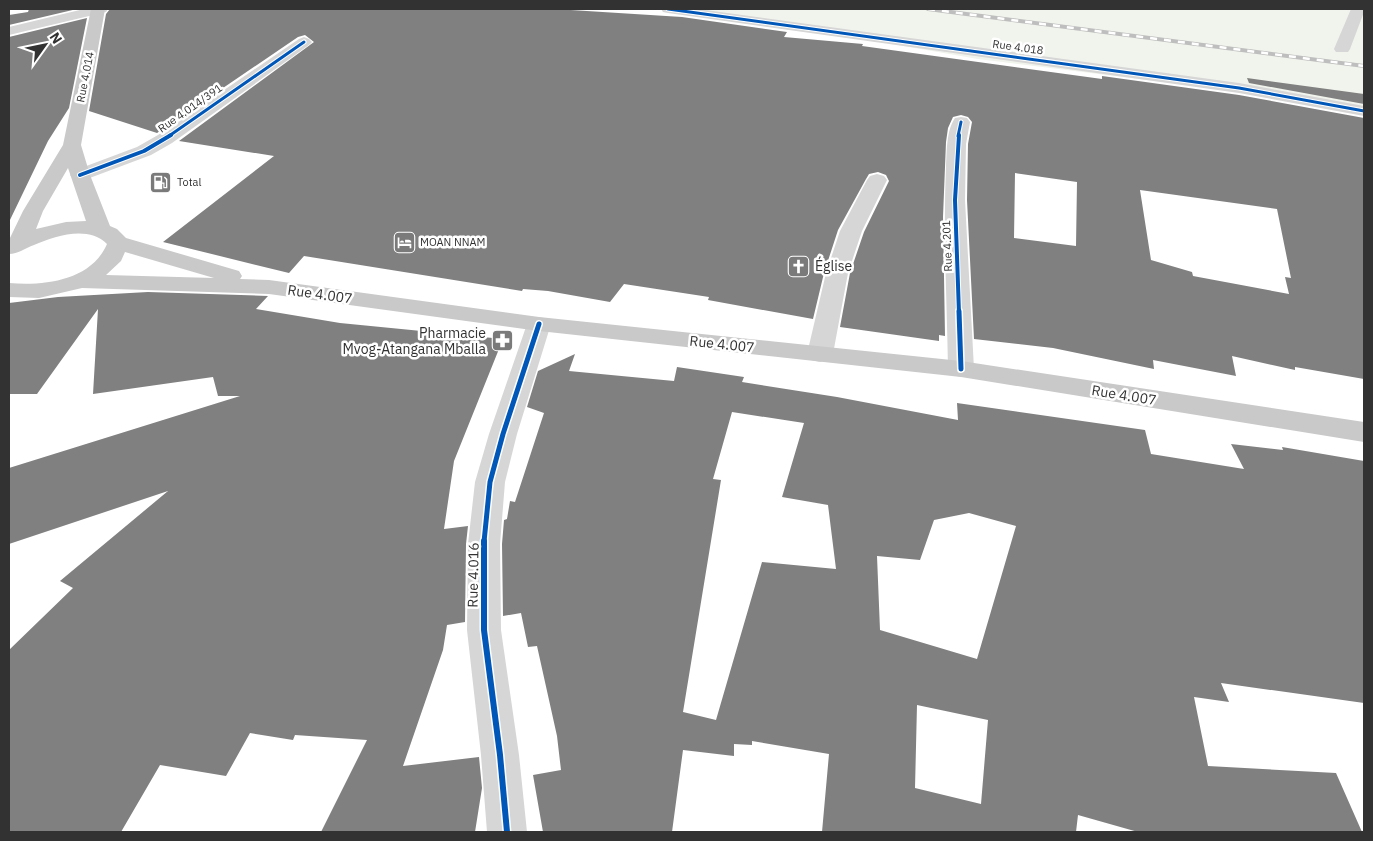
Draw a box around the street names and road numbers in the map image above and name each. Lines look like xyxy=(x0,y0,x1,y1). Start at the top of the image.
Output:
street label: Rue 4.018 xyxy=(992,36,1044,58)
street label: Rue 4.014 xyxy=(73,50,97,104)
street label: Rue 4.014/391 xyxy=(155,80,225,135)
street label: Rue 4.201 xyxy=(939,220,955,272)
street label: Rue 4.007 xyxy=(286,281,354,307)
street label: Rue 4.007 xyxy=(689,332,755,356)
street label: Rue 4.007 xyxy=(1090,381,1158,409)
street label: Rue 4.016 xyxy=(463,542,483,608)

